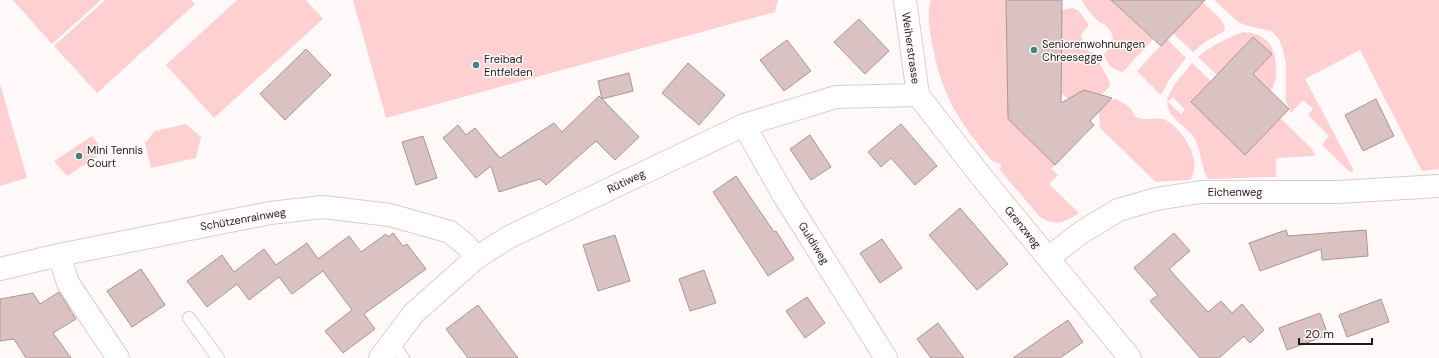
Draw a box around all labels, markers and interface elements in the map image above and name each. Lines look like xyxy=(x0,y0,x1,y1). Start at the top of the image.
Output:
street label: Weiherstrasse xyxy=(899,11,923,85)
place label: Seniorenwohnungen Chreesegge xyxy=(1042,37,1145,64)
marker: Seniorenwohnungen Chreesegge xyxy=(1029,45,1039,55)
place label: Freibad Entfelden xyxy=(484,52,533,79)
marker: Freibad Entfelden xyxy=(471,60,481,70)
place label: Mini Tennis Court xyxy=(87,143,143,170)
marker: Mini Tennis Court xyxy=(74,151,84,161)
street label: Rütiweg xyxy=(605,166,647,196)
street label: Eichenweg xyxy=(1208,185,1262,199)
street label: Grenzweg xyxy=(1002,203,1044,251)
street label: Schützenrainweg xyxy=(199,205,287,233)
street label: Guldiweg xyxy=(796,219,832,267)
scale bar xyxy=(1299,320,1372,346)
text: 20 m xyxy=(1305,326,1334,342)

